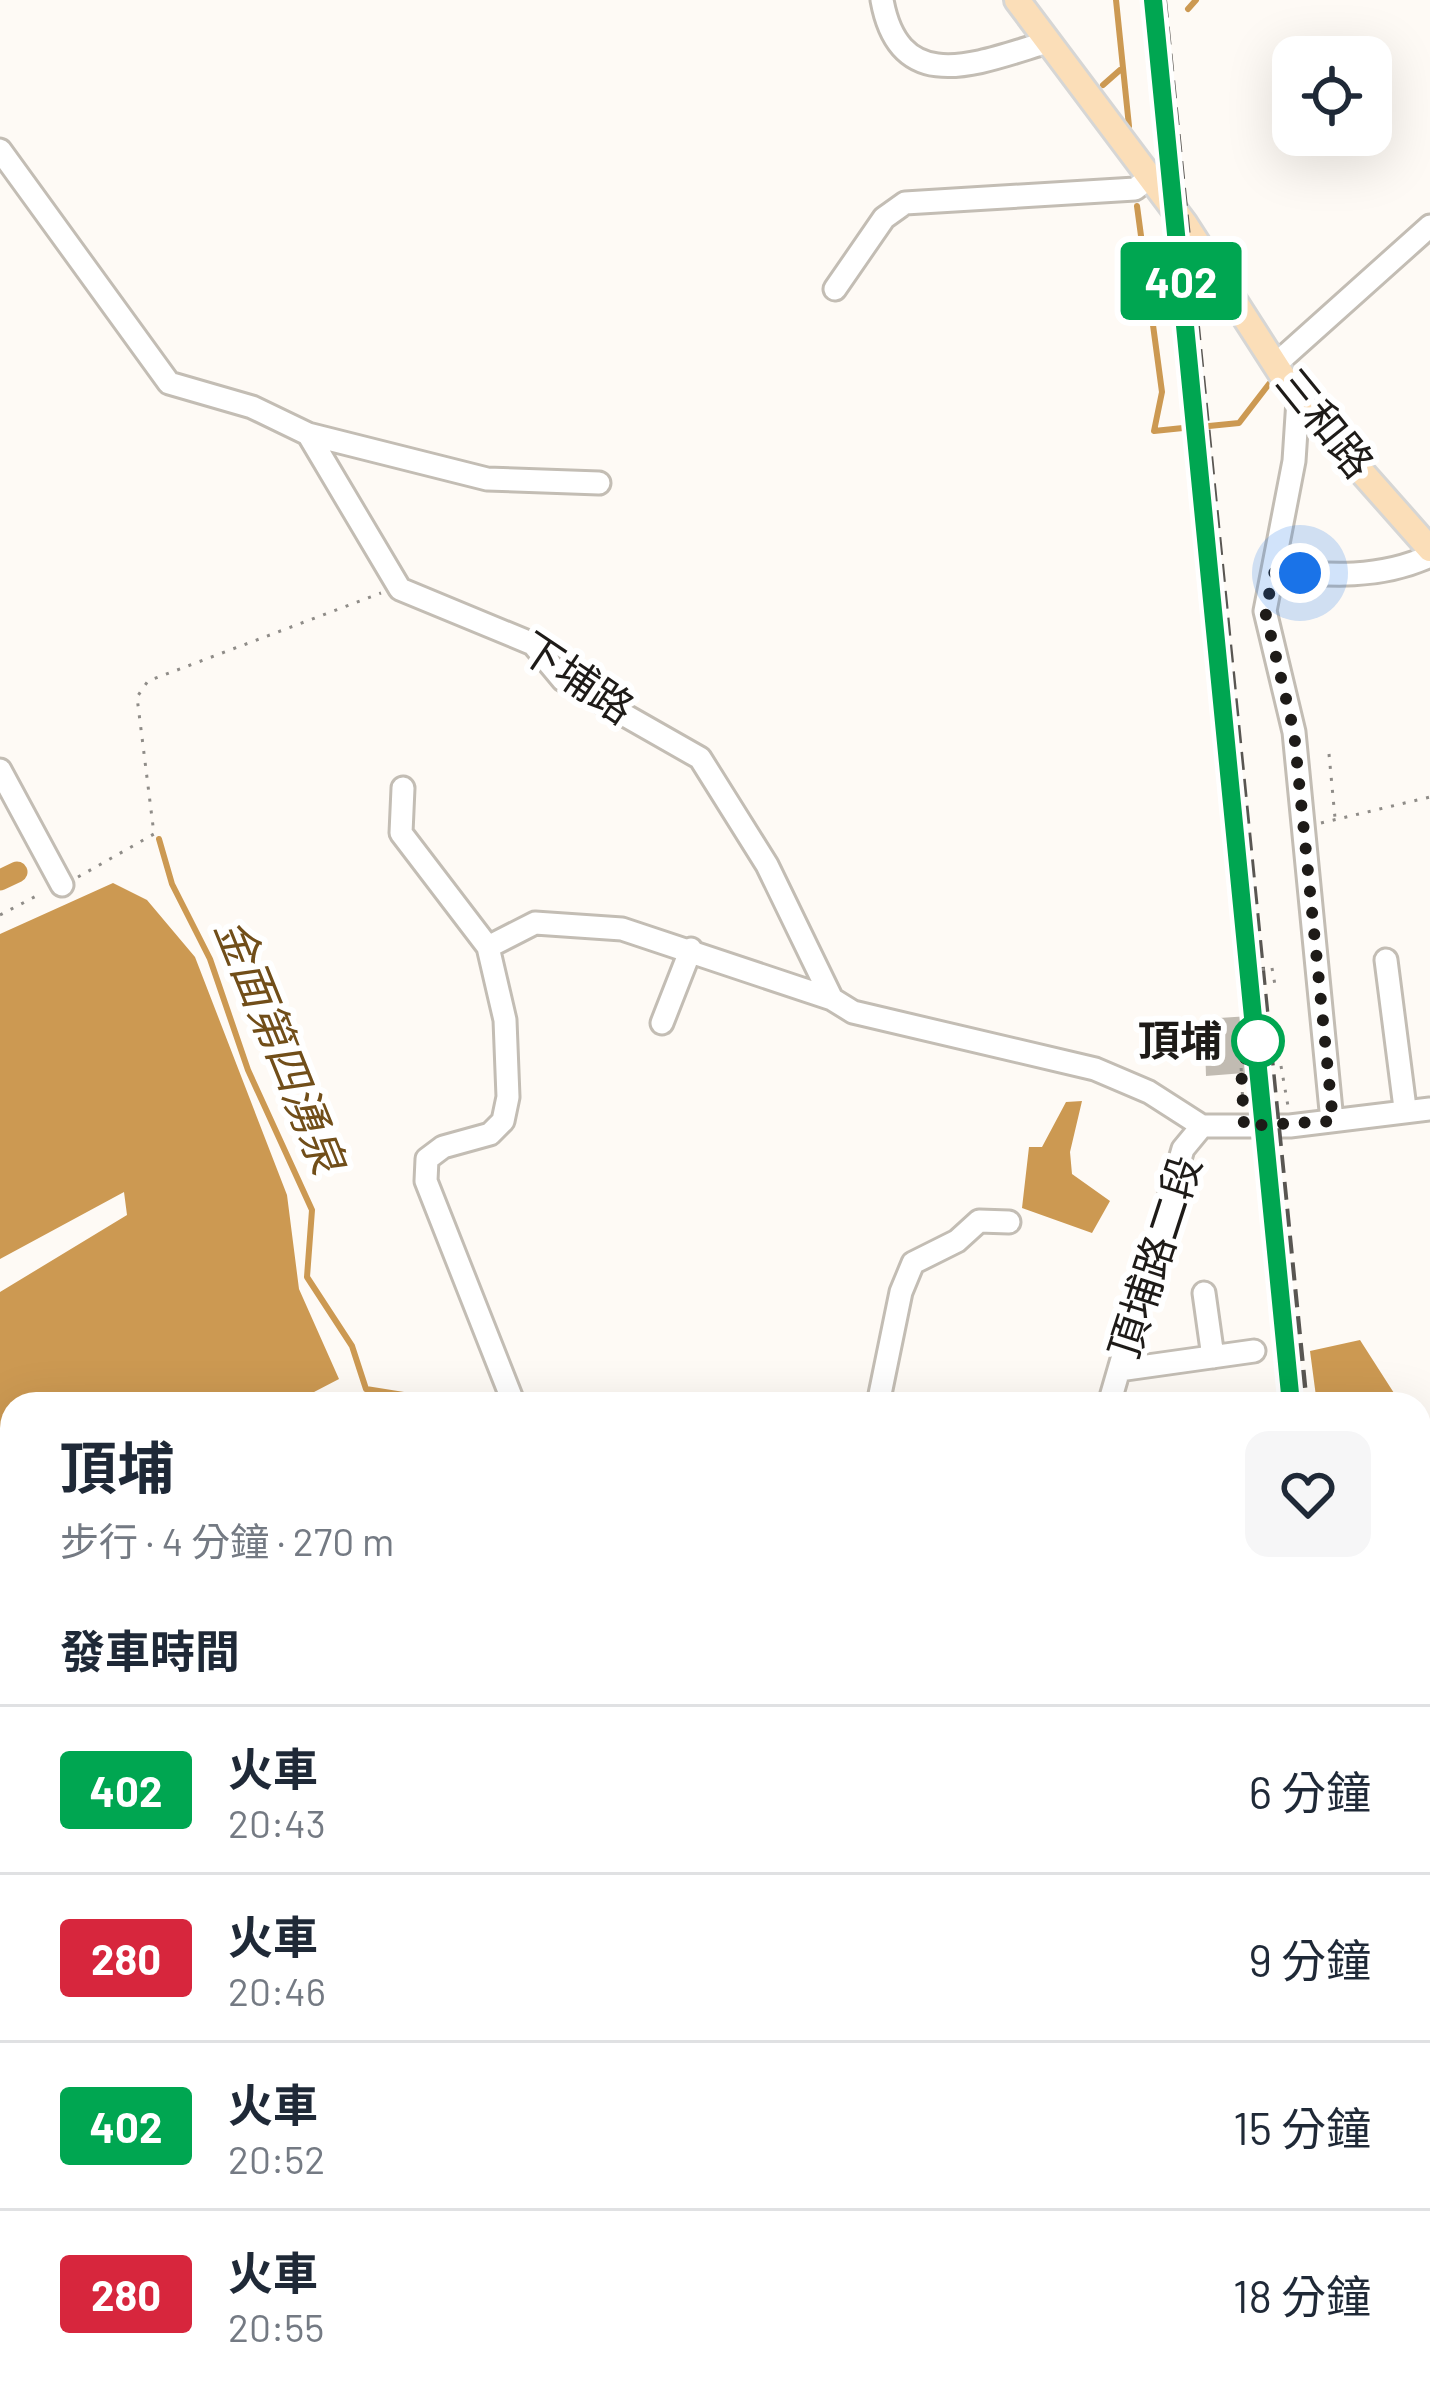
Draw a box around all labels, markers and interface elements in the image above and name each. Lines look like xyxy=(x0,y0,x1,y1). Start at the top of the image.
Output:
map controls xyxy=(1272,36,1392,156)
button: locate xyxy=(1272,36,1392,156)
line badge: 402 xyxy=(1112,242,1250,320)
text: 402 xyxy=(1145,256,1217,306)
street label: 三和路 xyxy=(1267,357,1386,486)
your location xyxy=(1270,543,1330,603)
street label: 下埔路 xyxy=(512,620,644,732)
water label: 金面第四湧泉 xyxy=(206,910,358,1182)
place label: 頂埔 xyxy=(1138,1014,1222,1064)
marker: 頂埔 xyxy=(1233,1016,1283,1066)
street label: 頂埔路二段 xyxy=(1097,1149,1209,1364)
button: heart xyxy=(1245,1431,1371,1557)
text: 頂埔 xyxy=(60,1432,174,1500)
text: 步行 · 4 分鐘 · 270 m xyxy=(60,1517,394,1564)
text: 發車時間 xyxy=(60,1623,240,1677)
text: 火車 xyxy=(228,1741,318,1795)
text: 6 分鐘 xyxy=(1249,1764,1371,1818)
text: 402 xyxy=(90,1765,162,1815)
text: 20:43 xyxy=(228,1799,326,1846)
text: 火車 xyxy=(228,1909,318,1963)
text: 9 分鐘 xyxy=(1249,1932,1371,1986)
text: 280 xyxy=(91,1933,161,1983)
text: 20:46 xyxy=(228,1967,326,2014)
text: 火車 xyxy=(228,2077,318,2131)
text: 15 分鐘 xyxy=(1233,2100,1371,2154)
text: 402 xyxy=(90,2101,162,2151)
text: 20:52 xyxy=(228,2135,325,2182)
text: 火車 xyxy=(228,2245,318,2299)
text: 18 分鐘 xyxy=(1233,2268,1371,2322)
text: 280 xyxy=(91,2269,161,2319)
text: 20:55 xyxy=(228,2303,324,2350)

